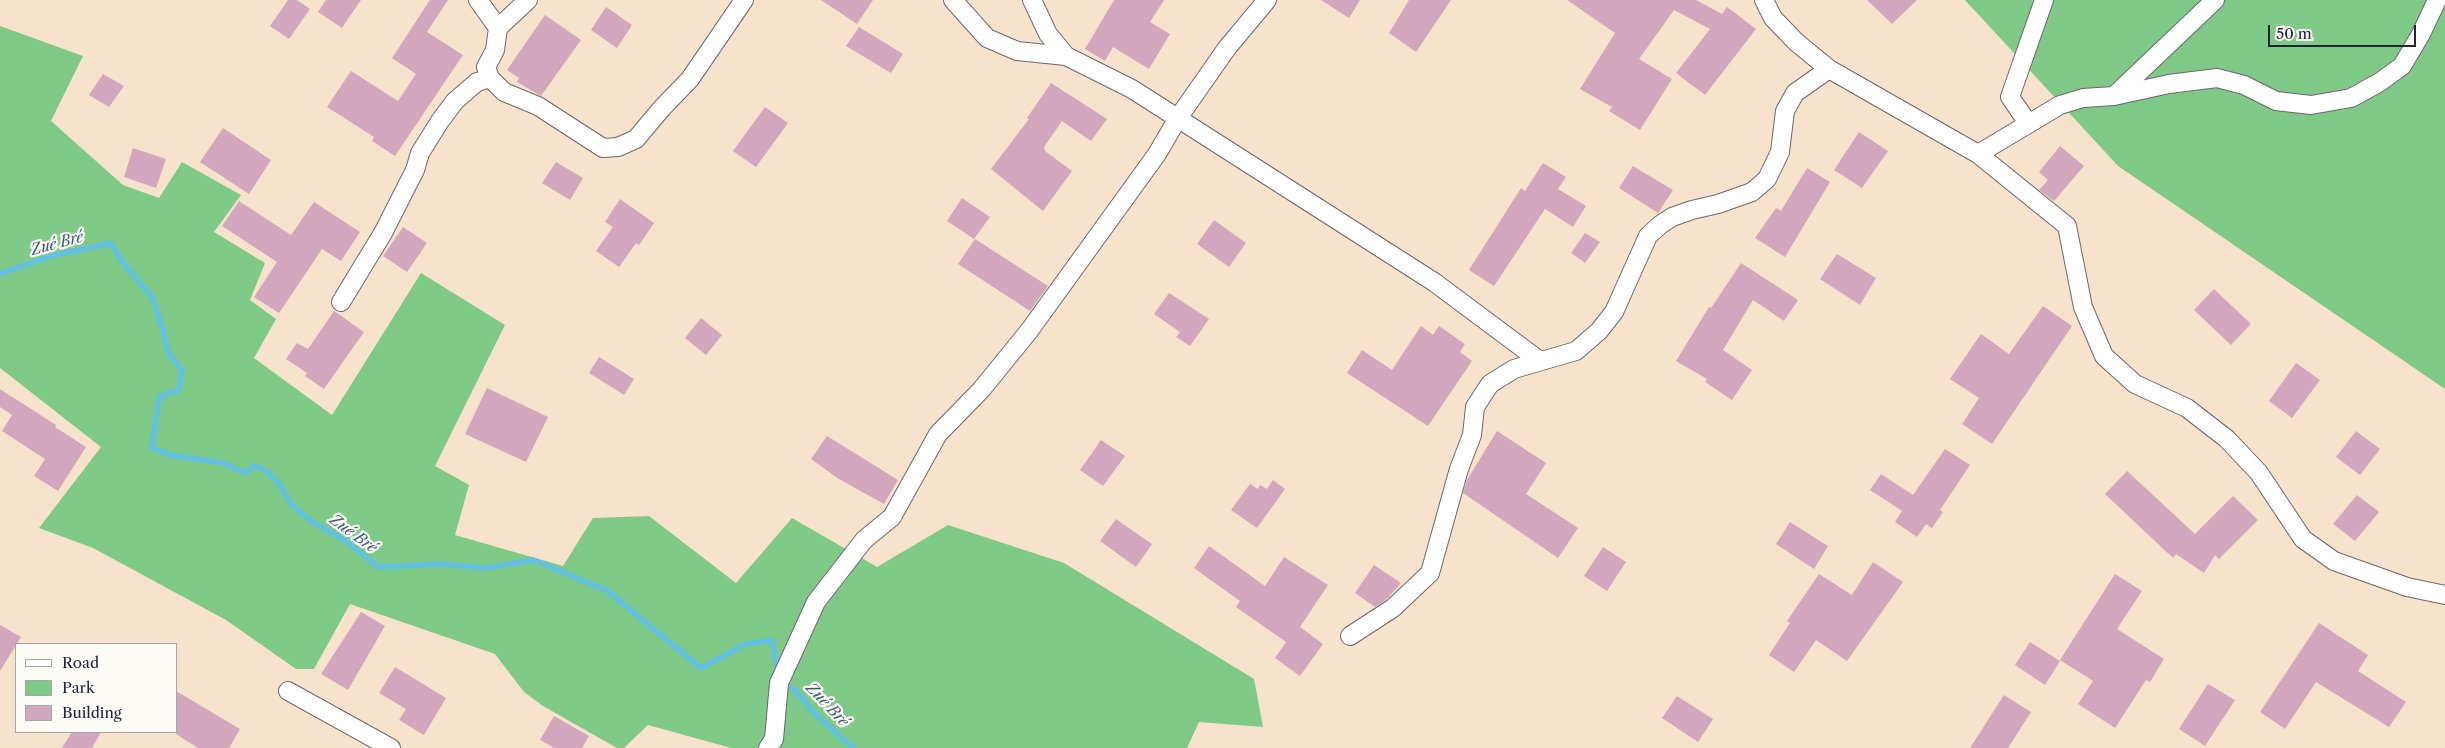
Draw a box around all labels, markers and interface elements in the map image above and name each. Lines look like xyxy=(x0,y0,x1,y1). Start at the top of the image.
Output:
scale bar xyxy=(2270,15,2418,47)
text: 50 m xyxy=(2276,24,2312,43)
water label: Zué Bré xyxy=(29,228,85,260)
water label: Zué Bré xyxy=(326,511,380,557)
legend xyxy=(15,643,178,733)
text: Road xyxy=(62,653,99,672)
text: Park xyxy=(62,678,95,697)
water label: Zué Bré xyxy=(802,679,852,731)
text: Building xyxy=(62,703,122,722)

